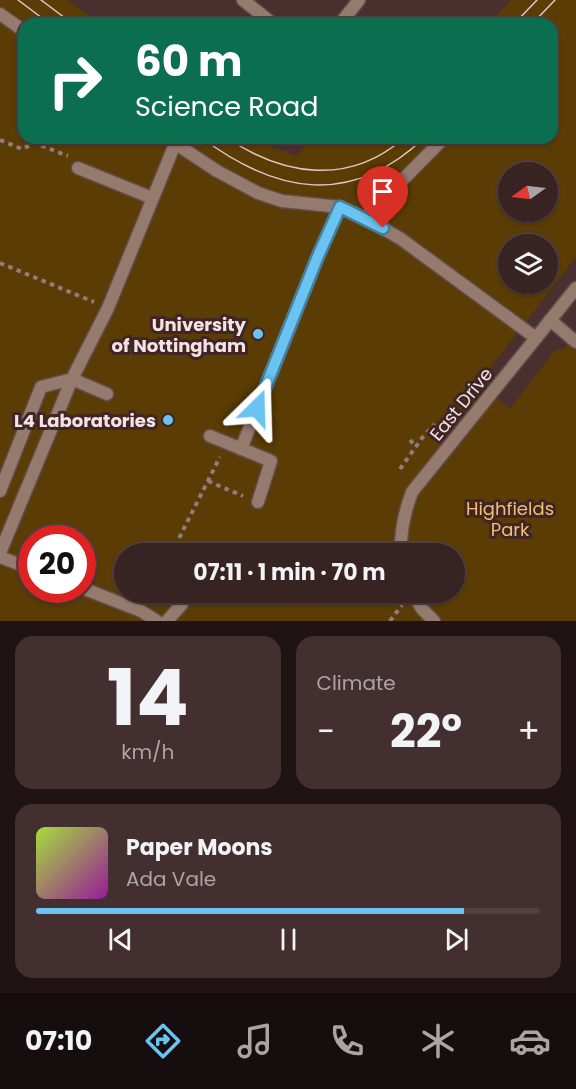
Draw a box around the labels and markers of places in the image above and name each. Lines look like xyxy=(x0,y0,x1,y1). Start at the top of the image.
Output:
pin xyxy=(357,166,408,228)
place label: University of Nottingham xyxy=(112,312,247,358)
marker: University of Nottingham xyxy=(251,327,265,341)
place label: L4 Laboratories xyxy=(14,408,156,433)
marker: L4 Laboratories xyxy=(161,413,175,427)

